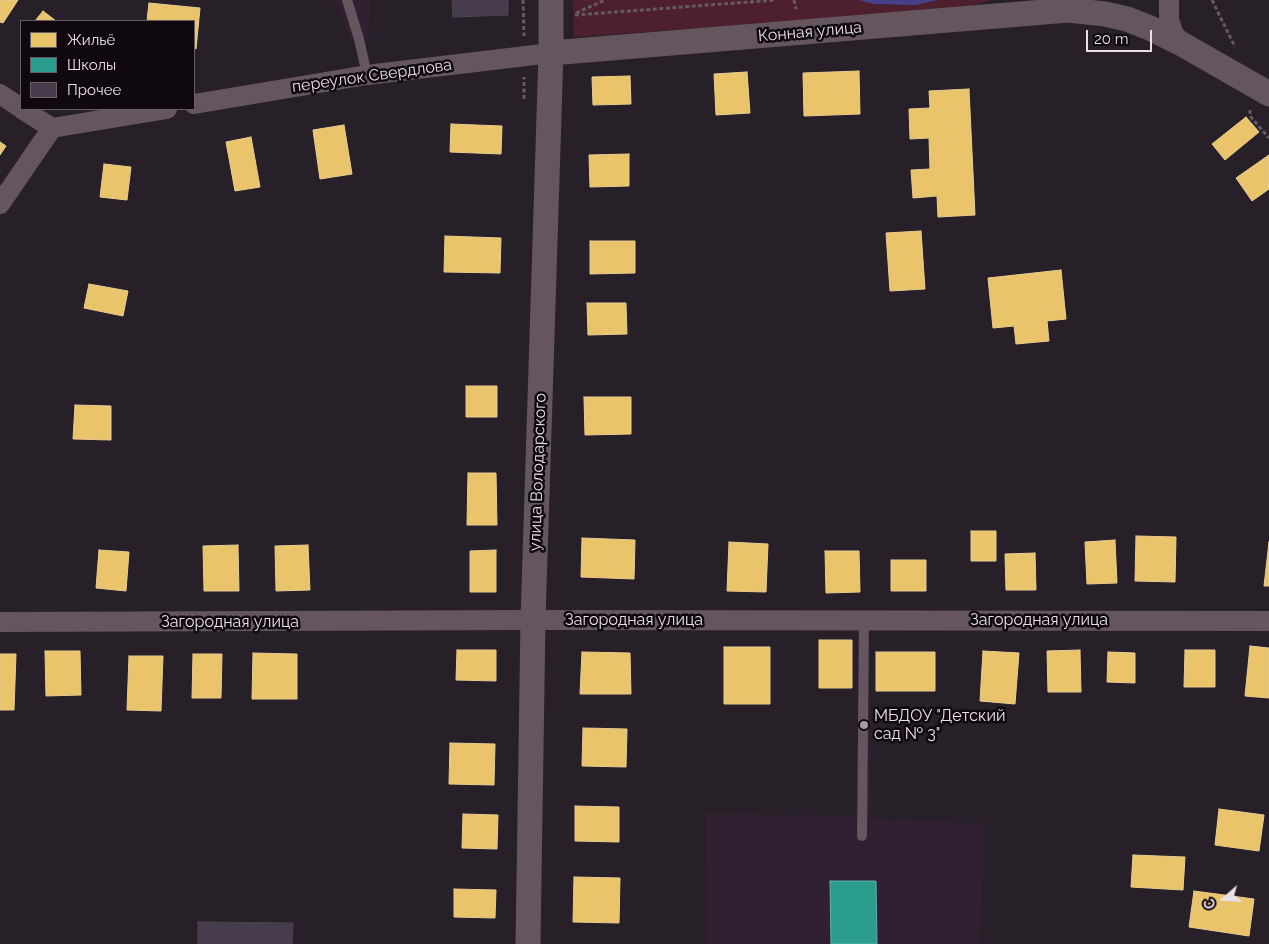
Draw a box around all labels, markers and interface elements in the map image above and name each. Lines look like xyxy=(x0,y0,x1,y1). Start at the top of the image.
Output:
street label: Конная улица xyxy=(757,18,863,46)
legend xyxy=(20,20,195,110)
scale bar xyxy=(1089,20,1155,52)
text: 20 m xyxy=(1094,30,1129,48)
text: Жильё xyxy=(67,31,115,49)
street label: переулок Свердлова xyxy=(291,55,453,97)
text: Школы xyxy=(67,56,116,74)
text: Прочее xyxy=(67,81,121,99)
street label: улица Володарского xyxy=(526,393,550,551)
street label: Загородная улица xyxy=(565,610,703,630)
street label: Загородная улица xyxy=(970,610,1108,630)
street label: Загородная улица xyxy=(161,612,299,632)
place label: МБДОУ "Детский сад № 3" xyxy=(874,706,1005,744)
marker: МБДОУ "Детский сад № 3" xyxy=(858,719,870,731)
north arrow xyxy=(1199,874,1249,924)
text: С xyxy=(1201,897,1219,911)

